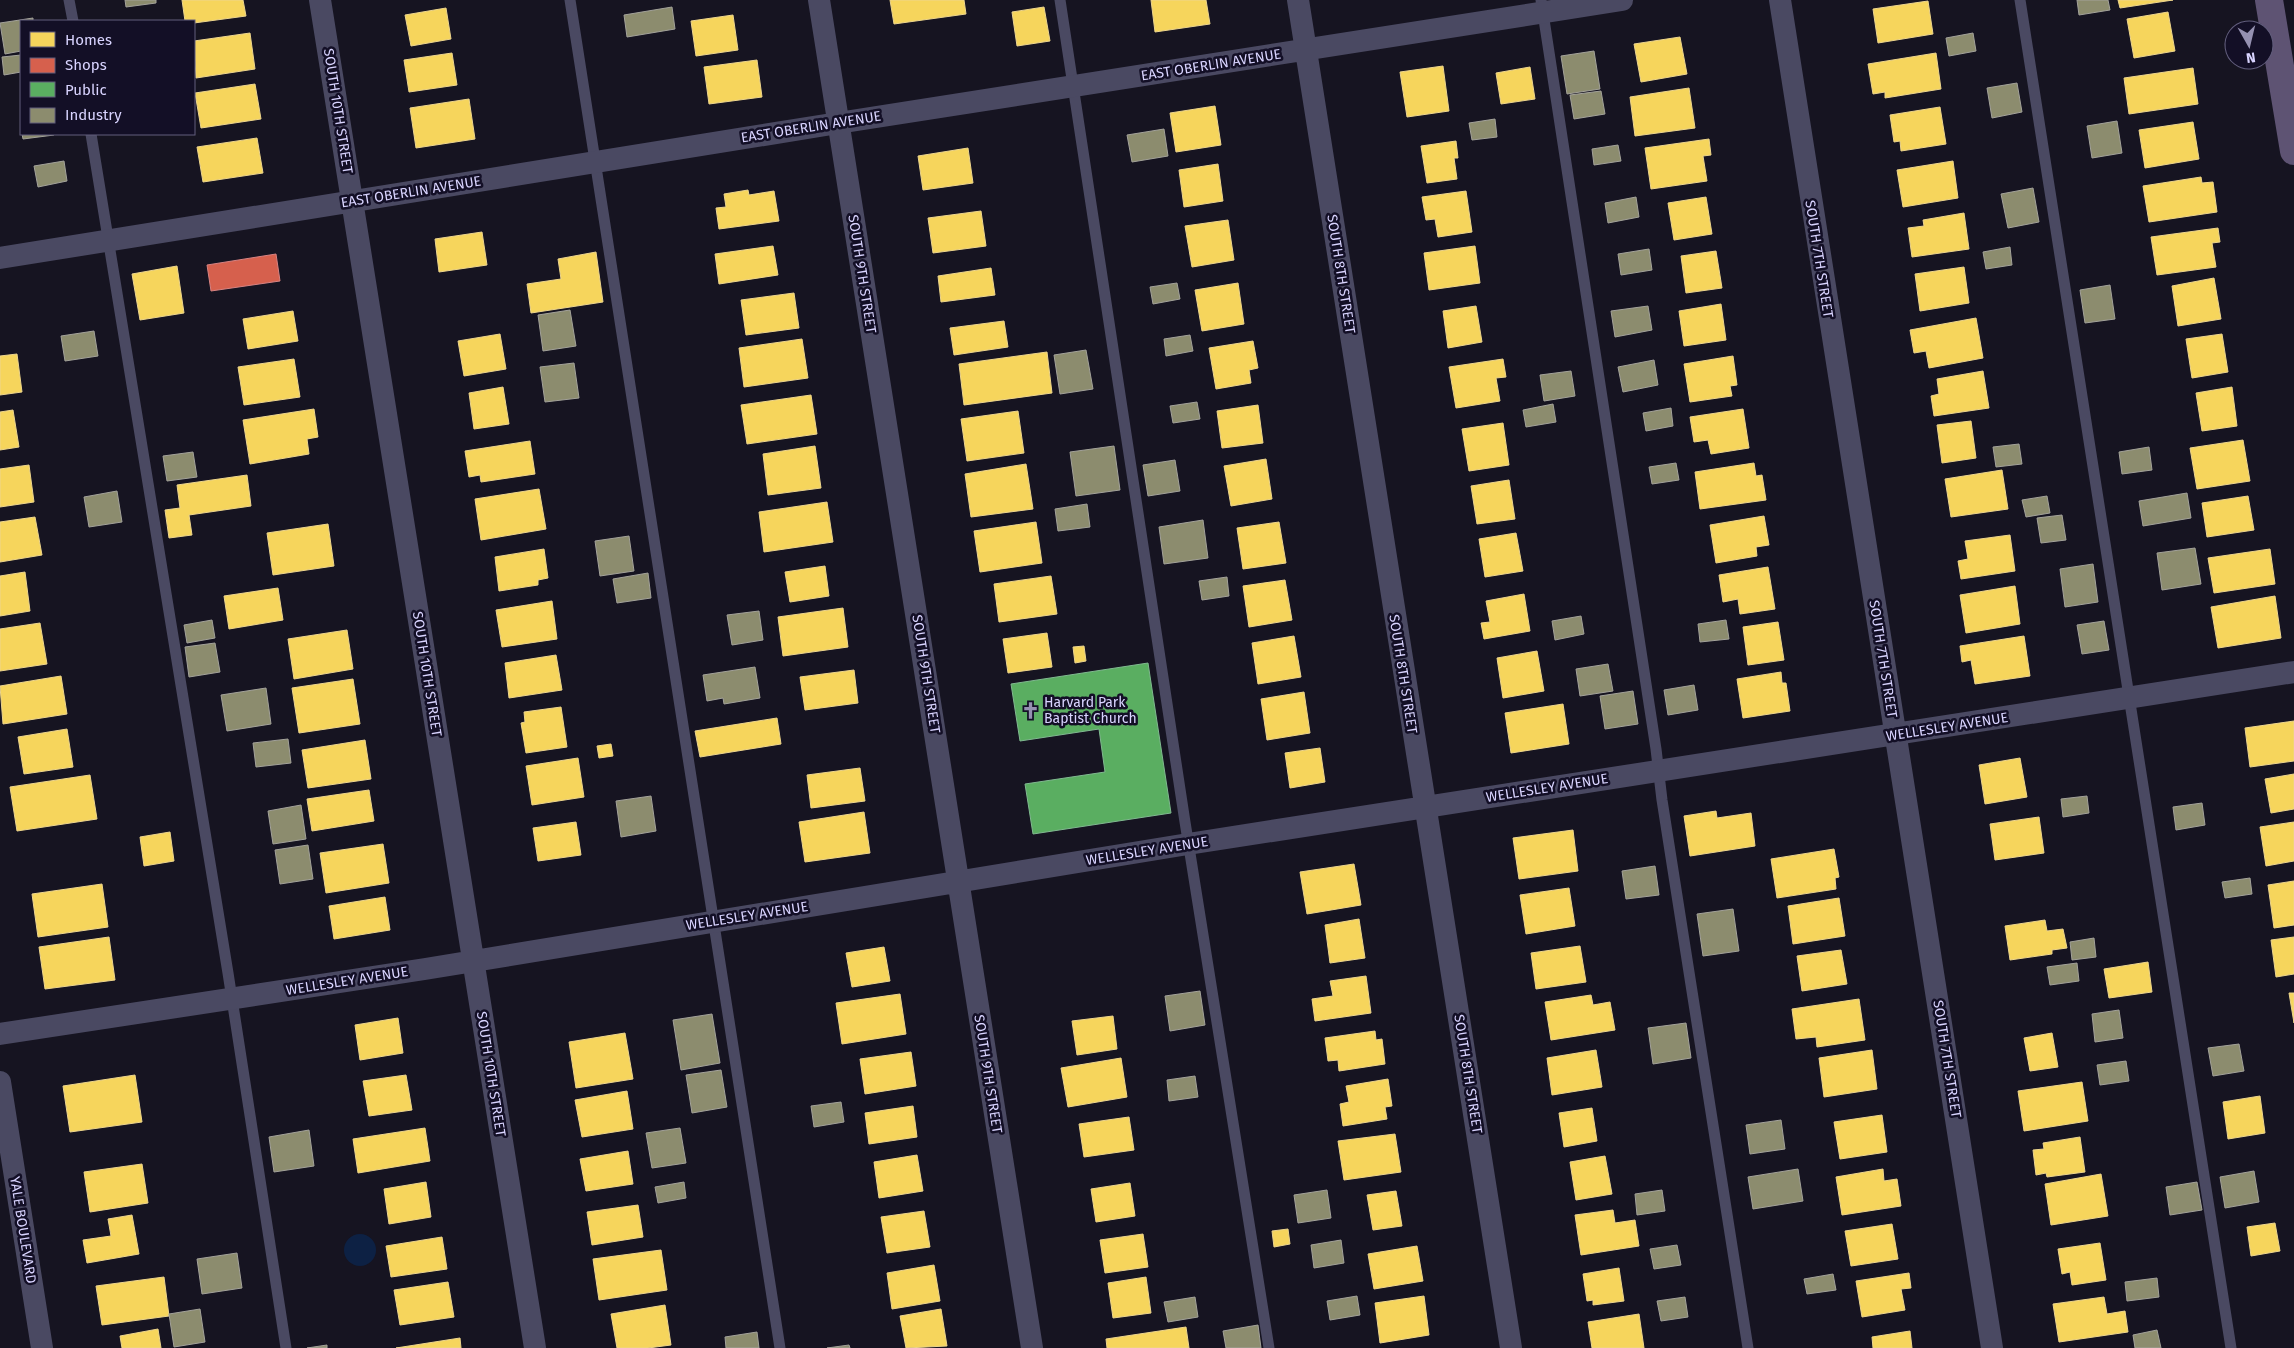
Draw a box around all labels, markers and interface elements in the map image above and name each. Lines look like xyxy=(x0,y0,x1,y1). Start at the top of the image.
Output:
legend xyxy=(20,20,195,135)
north arrow xyxy=(2224,20,2274,70)
text: Homes xyxy=(65,31,112,49)
street label: EAST OBERLIN AVENUE xyxy=(1140,46,1282,84)
street label: SOUTH 10TH STREET xyxy=(320,47,356,175)
text: N xyxy=(2245,48,2257,66)
text: Shops xyxy=(65,56,107,74)
text: Public xyxy=(65,81,107,99)
text: Industry xyxy=(65,106,122,124)
street label: EAST OBERLIN AVENUE xyxy=(740,108,882,146)
street label: EAST OBERLIN AVENUE xyxy=(340,173,482,211)
street label: SOUTH 7TH STREET xyxy=(1801,199,1837,320)
street label: SOUTH 9TH STREET xyxy=(844,213,880,335)
street label: SOUTH 8TH STREET xyxy=(1323,213,1359,335)
street label: SOUTH 7TH STREET xyxy=(1865,599,1901,720)
street label: SOUTH 10TH STREET xyxy=(409,610,445,738)
street label: SOUTH 9TH STREET xyxy=(908,613,944,735)
street label: SOUTH 8TH STREET xyxy=(1385,613,1421,735)
place label: Harvard Park Baptist Church xyxy=(1044,694,1137,727)
church icon: Harvard Park Baptist Church xyxy=(1020,700,1040,720)
street label: WELLESLEY AVENUE xyxy=(1885,709,2009,745)
street label: WELLESLEY AVENUE xyxy=(1485,770,1609,806)
street label: WELLESLEY AVENUE xyxy=(1085,833,1209,869)
street label: WELLESLEY AVENUE xyxy=(685,898,809,934)
street label: WELLESLEY AVENUE xyxy=(285,963,409,999)
street label: SOUTH 7TH STREET xyxy=(1929,999,1965,1120)
street label: SOUTH 10TH STREET xyxy=(473,1010,509,1138)
street label: SOUTH 9TH STREET xyxy=(970,1013,1006,1135)
street label: SOUTH 8TH STREET xyxy=(1450,1013,1486,1135)
street label: YALE BOULEVARD xyxy=(6,1175,40,1285)

